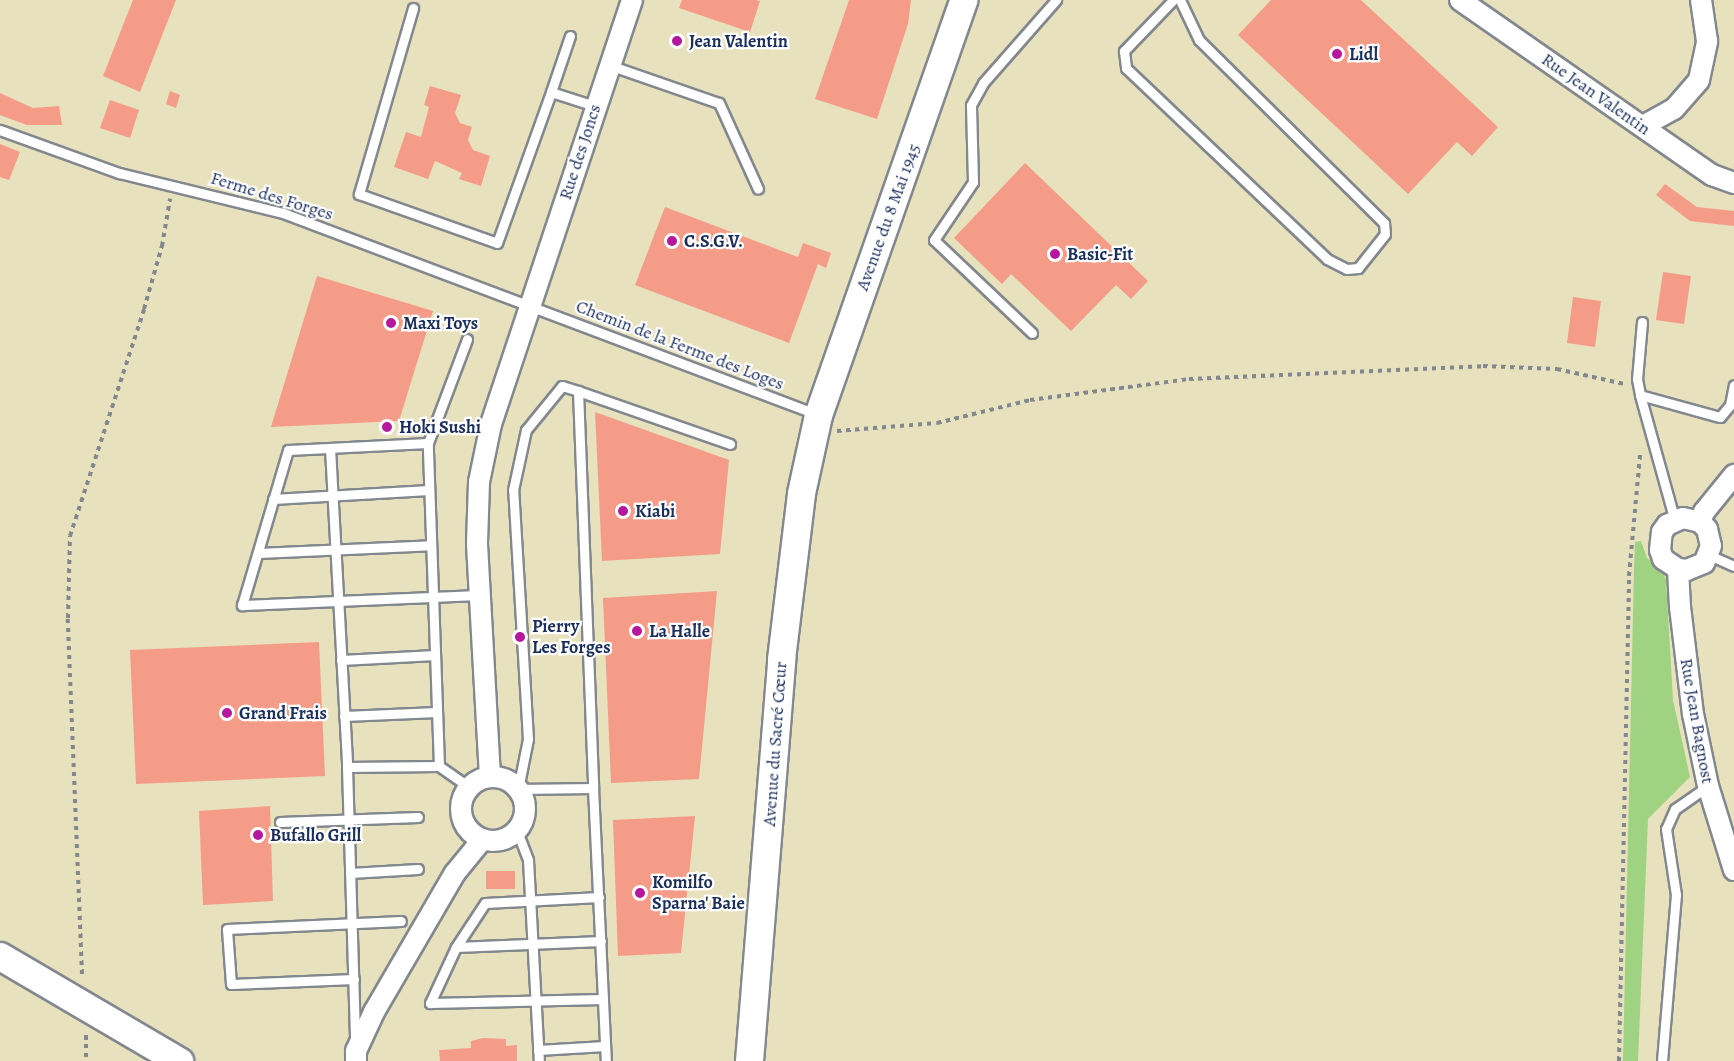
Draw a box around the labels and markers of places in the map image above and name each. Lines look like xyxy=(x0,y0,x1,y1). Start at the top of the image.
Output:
place label: Jean Valentin xyxy=(689,30,788,52)
marker: Jean Valentin xyxy=(670,34,684,48)
place label: Lidl xyxy=(1349,43,1378,65)
marker: Lidl xyxy=(1330,47,1344,61)
place label: C.S.G.V. xyxy=(684,230,743,252)
marker: C.S.G.V. xyxy=(665,234,679,248)
place label: Basic-Fit xyxy=(1067,243,1133,265)
marker: Basic-Fit xyxy=(1048,247,1062,261)
place label: Maxi Toys xyxy=(403,312,478,334)
marker: Maxi Toys xyxy=(384,316,398,330)
place label: Hoki Sushi xyxy=(399,416,481,438)
marker: Hoki Sushi xyxy=(380,420,394,434)
place label: Kiabi xyxy=(635,500,675,522)
marker: Kiabi xyxy=(616,504,630,518)
place label: Pierry Les Forges xyxy=(532,616,610,658)
place label: La Halle xyxy=(649,620,710,642)
marker: La Halle xyxy=(630,624,644,638)
marker: Pierry Les Forges xyxy=(513,630,527,644)
place label: Grand Frais xyxy=(239,702,327,724)
marker: Grand Frais xyxy=(220,706,234,720)
place label: Bufallo Grill xyxy=(270,824,361,846)
marker: Bufallo Grill xyxy=(251,828,265,842)
place label: Komilfo Sparna' Baie xyxy=(652,872,745,914)
marker: Komilfo Sparna' Baie xyxy=(633,886,647,900)

